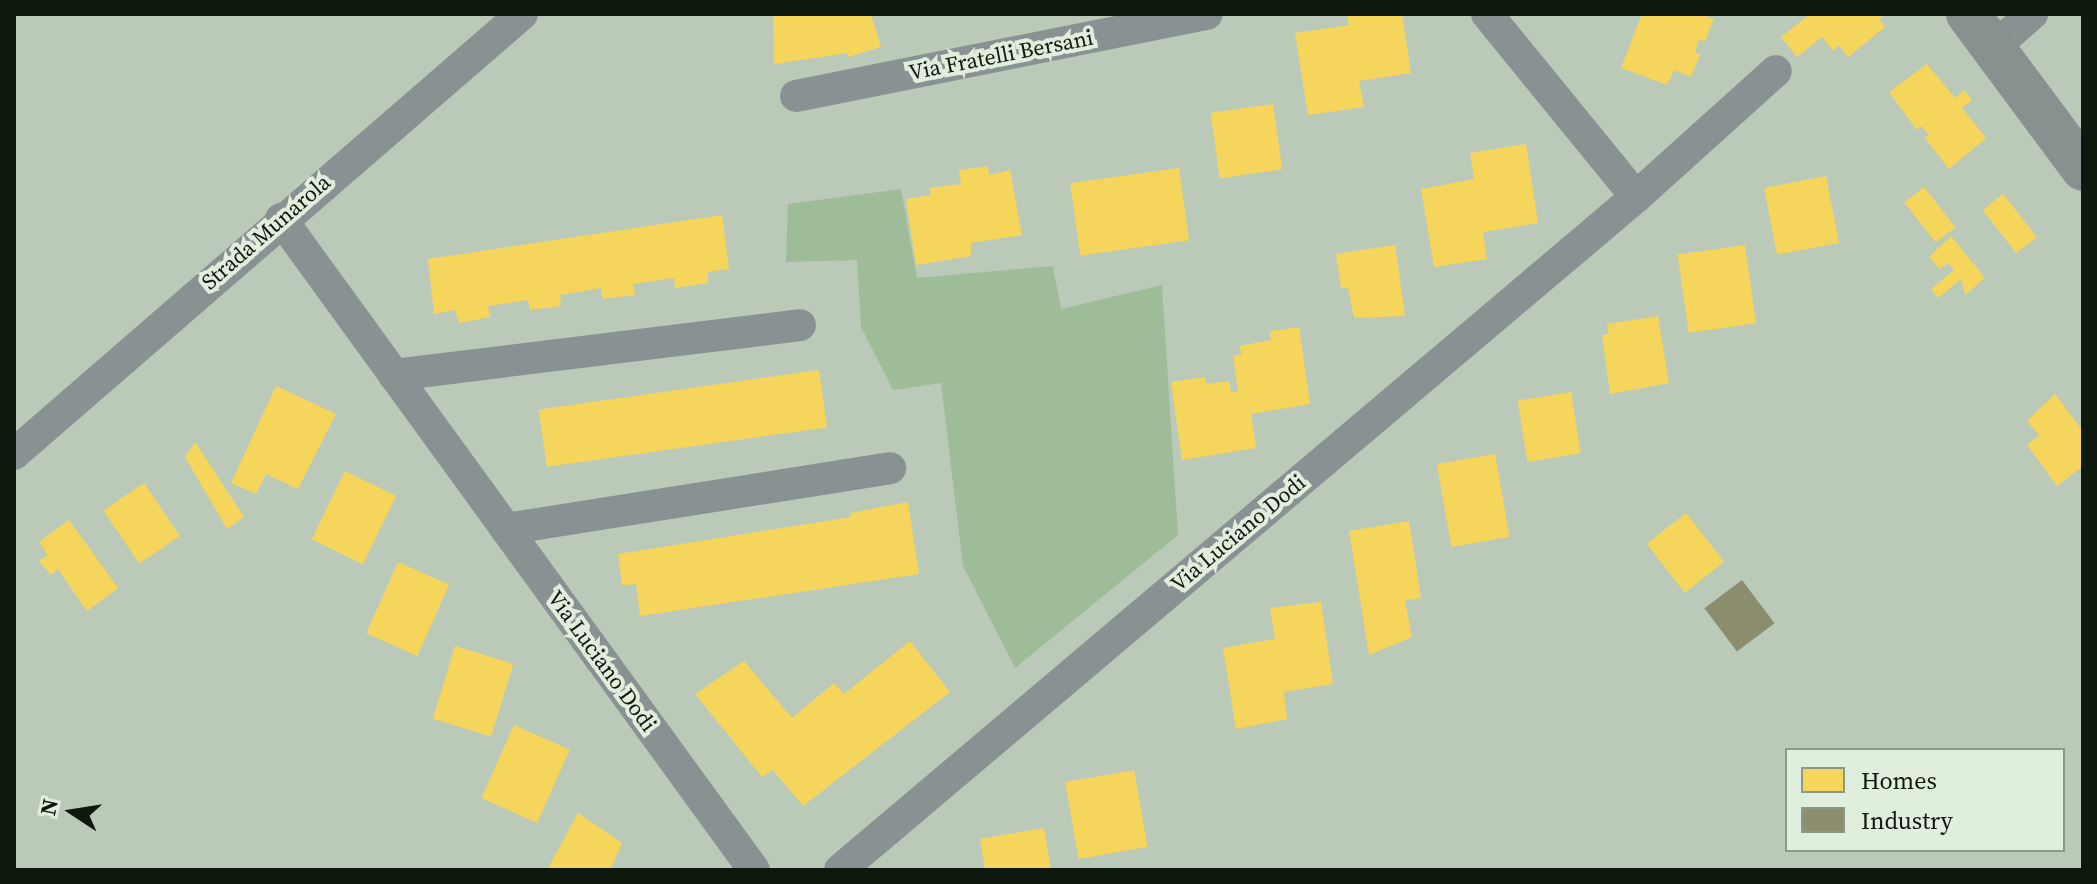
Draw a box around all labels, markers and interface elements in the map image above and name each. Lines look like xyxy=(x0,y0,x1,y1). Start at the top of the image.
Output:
street label: Via Fratelli Bersani xyxy=(907,24,1095,86)
street label: Strada Munarola xyxy=(196,169,336,295)
street label: Via Luciano Dodi xyxy=(1165,469,1311,597)
street label: Via Luciano Dodi xyxy=(542,585,662,737)
legend xyxy=(1785,748,2065,852)
text: Homes xyxy=(1861,764,1937,797)
north arrow xyxy=(32,772,112,852)
text: N xyxy=(32,796,65,818)
text: Industry xyxy=(1861,804,1953,837)

